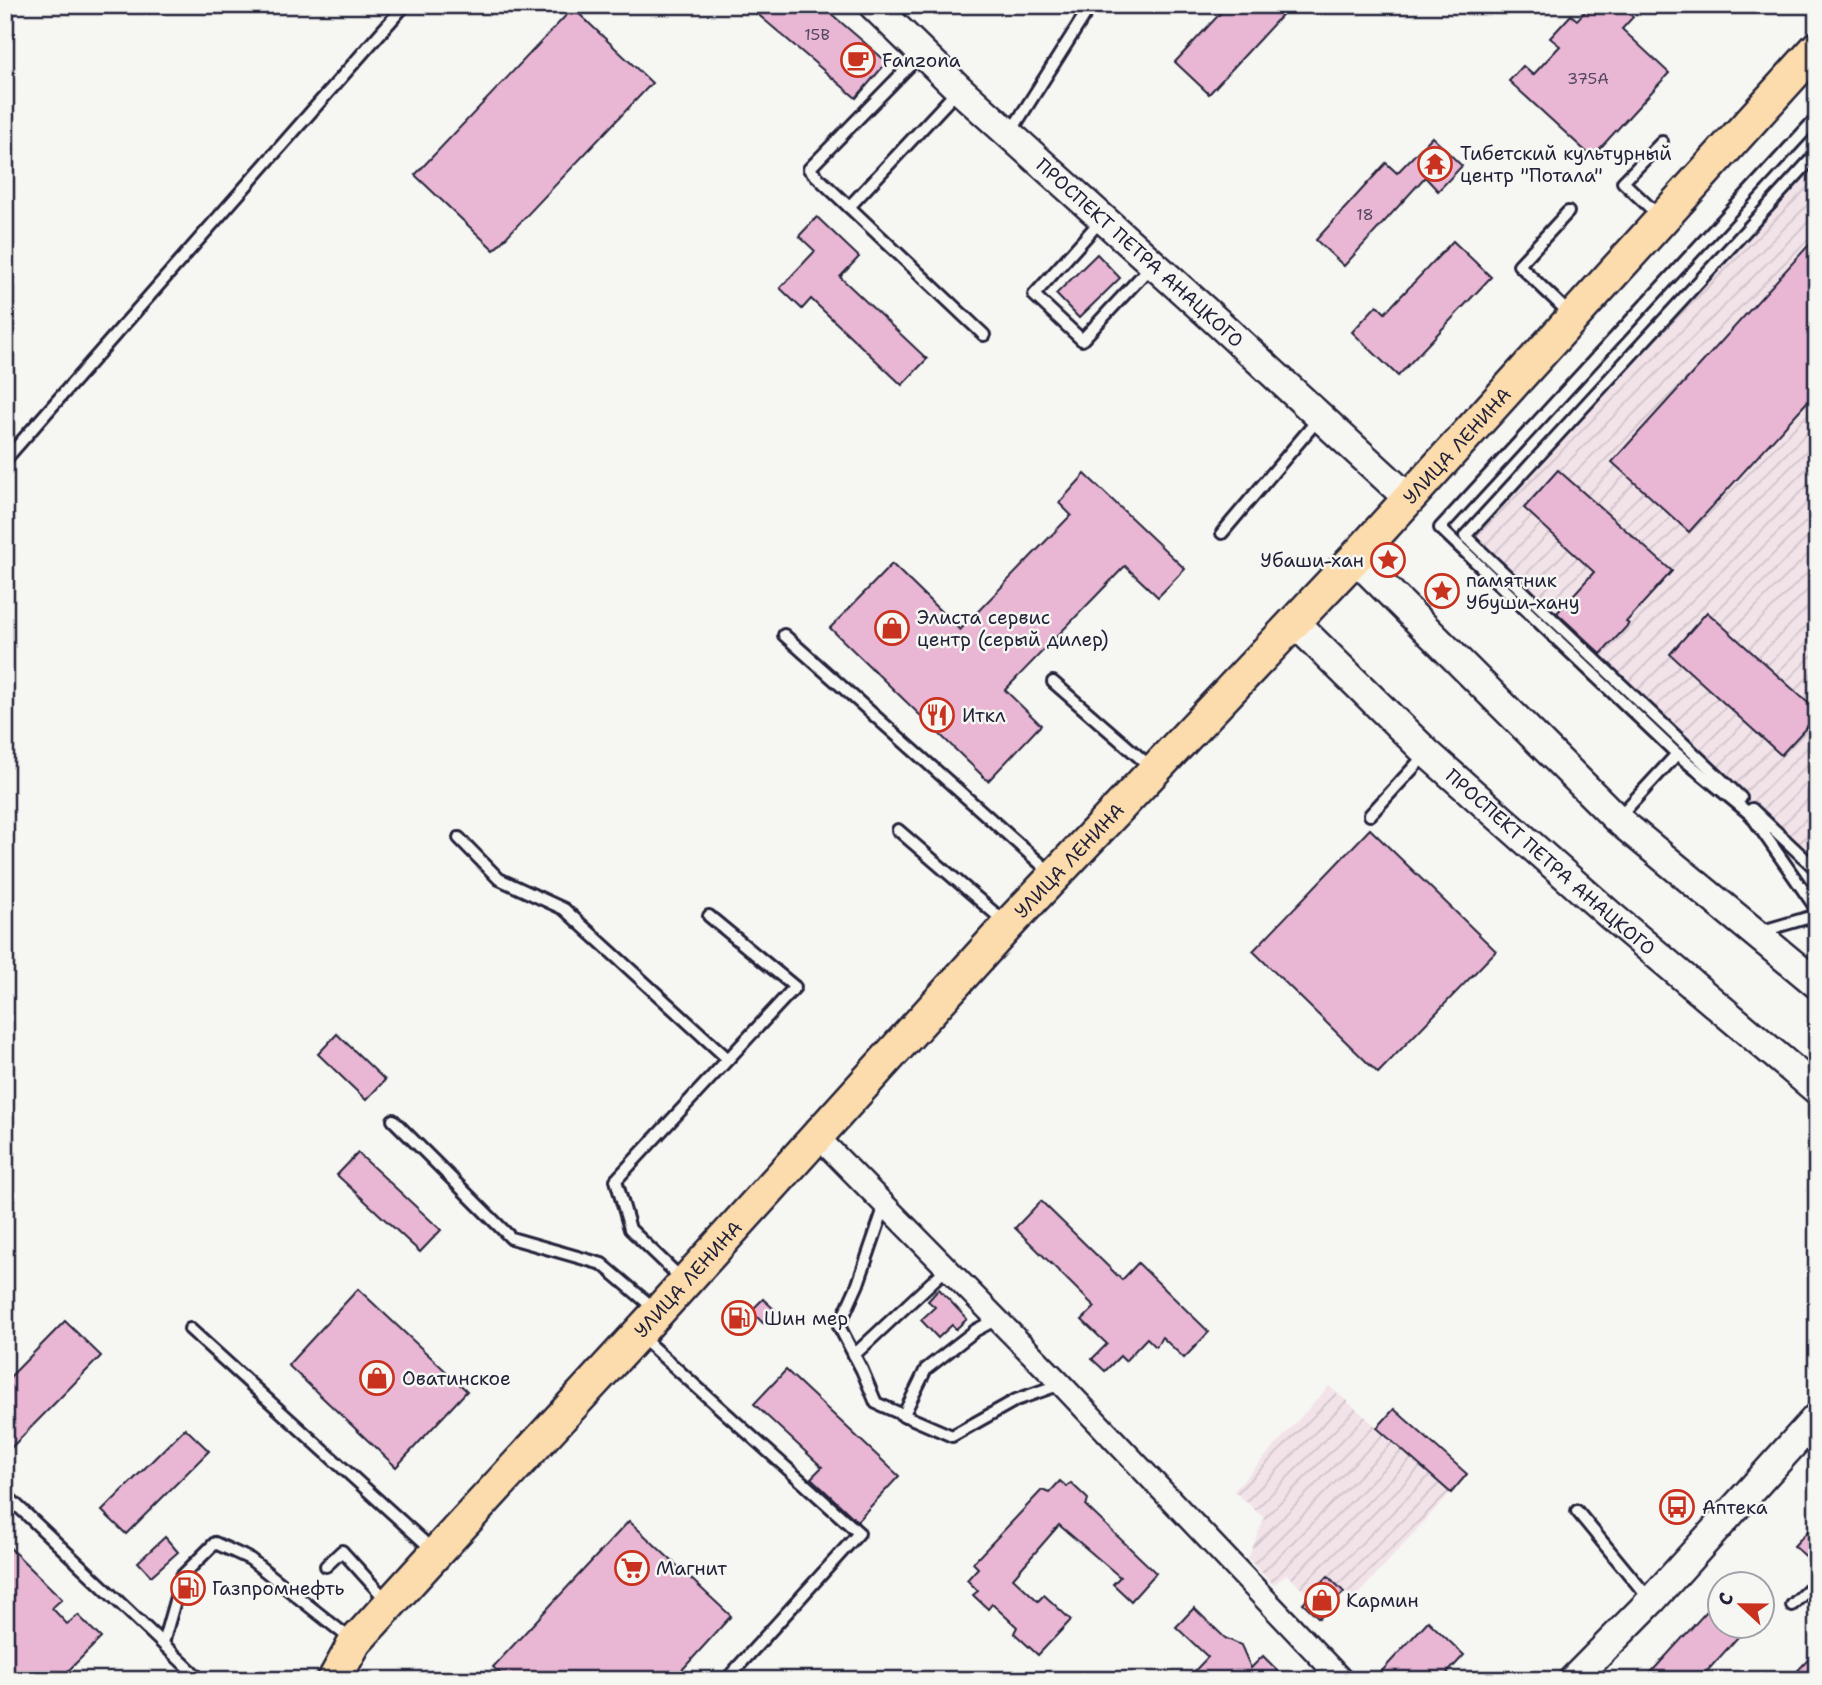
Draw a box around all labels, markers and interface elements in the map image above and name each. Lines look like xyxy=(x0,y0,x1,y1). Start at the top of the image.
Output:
house number: 15В xyxy=(804,24,830,45)
cafe icon: Fanzona xyxy=(839,41,877,79)
place label: Fanzona xyxy=(882,48,961,73)
house number: 375А xyxy=(1567,68,1609,89)
place label: Тибетский культурный центр "Потала" xyxy=(1460,141,1672,188)
temple icon: Тибетский культурный центр "Потала" xyxy=(1416,145,1454,183)
street label: ПРОСПЕКТ ПЕТРА АНАЦКОГО xyxy=(1031,152,1249,352)
house number: 18 xyxy=(1356,204,1374,225)
street label: УЛИЦА ЛЕНИНА xyxy=(1397,382,1516,509)
place icon: Убаши-хан xyxy=(1369,541,1407,579)
place label: Убаши-хан xyxy=(1260,548,1364,573)
place label: памятник Убуши-хану xyxy=(1466,568,1580,615)
place icon: памятник Убуши-хану xyxy=(1423,572,1461,610)
place label: Элиста сервис центр (серый дилер) xyxy=(917,605,1109,652)
shop icon: Элиста сервис центр (серый дилер) xyxy=(873,609,911,647)
restaurant icon: Иткл xyxy=(918,696,956,734)
place label: Иткл xyxy=(962,703,1006,728)
street label: ПРОСПЕКТ ПЕТРА АНАЦКОГО xyxy=(1441,763,1661,961)
street label: УЛИЦА ЛЕНИНА xyxy=(1009,797,1130,923)
street label: УЛИЦА ЛЕНИНА xyxy=(628,1215,747,1343)
fuel station icon: Шин мер xyxy=(720,1299,758,1337)
place label: Шин мер xyxy=(764,1306,848,1331)
shop icon: Оватинское xyxy=(358,1359,396,1397)
place label: Оватинское xyxy=(402,1366,511,1391)
bus stop icon: Аптека xyxy=(1658,1488,1696,1526)
place label: Аптека xyxy=(1702,1495,1768,1520)
supermarket icon: Магнит xyxy=(613,1549,651,1587)
place label: Магнит xyxy=(656,1556,727,1581)
fuel station icon: Газпромнефть xyxy=(169,1569,207,1607)
north arrow xyxy=(1706,1570,1776,1640)
place label: Газпромнефть xyxy=(212,1576,344,1601)
shop icon: Кармин xyxy=(1303,1581,1341,1619)
place label: Кармин xyxy=(1346,1588,1419,1613)
text: С xyxy=(1712,1589,1739,1609)

